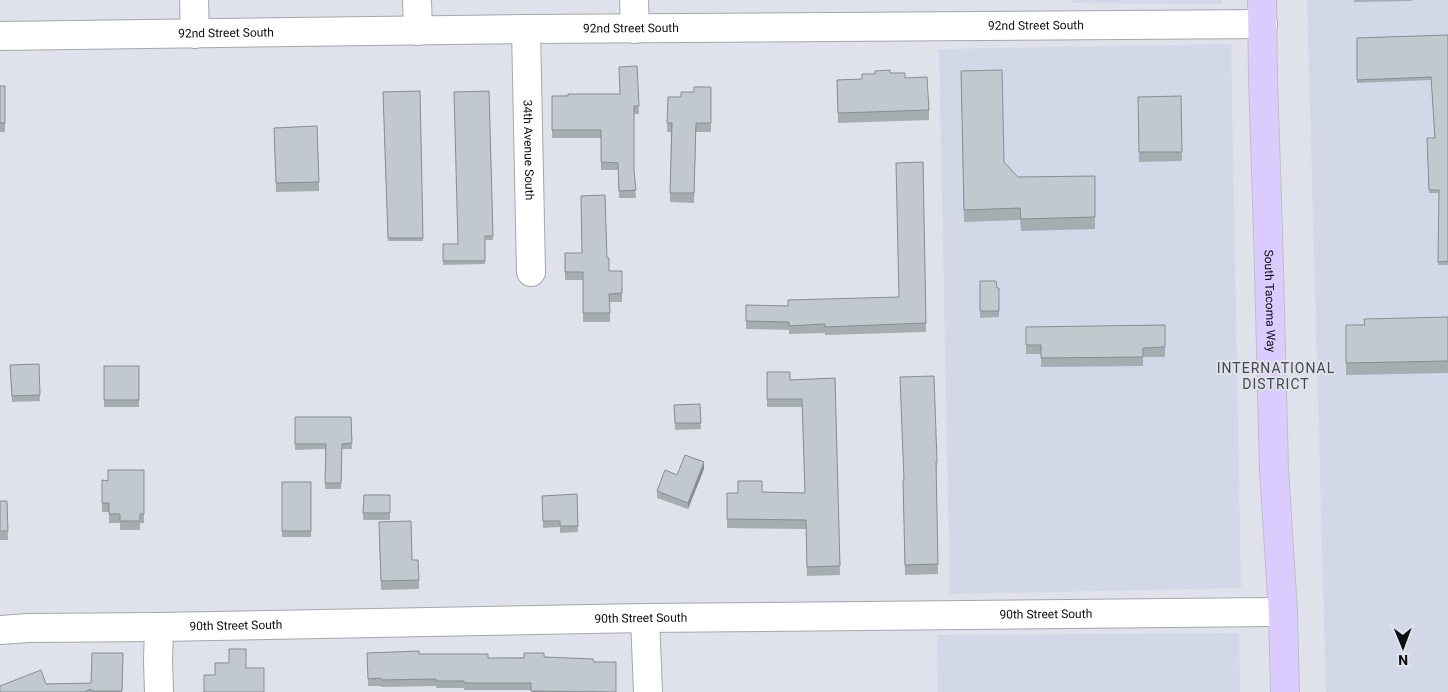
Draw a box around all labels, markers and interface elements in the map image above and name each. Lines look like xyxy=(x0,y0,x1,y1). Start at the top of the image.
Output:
street label: 92nd Street South xyxy=(988,18,1084,33)
street label: 92nd Street South xyxy=(583,21,679,36)
street label: 92nd Street South xyxy=(178,25,274,41)
street label: 34th Avenue South xyxy=(520,100,537,200)
street label: South Tacoma Way xyxy=(1261,249,1278,353)
district label: INTERNATIONAL DISTRICT xyxy=(1217,360,1335,392)
street label: 90th Street South xyxy=(999,607,1092,622)
street label: 90th Street South xyxy=(594,611,687,626)
street label: 90th Street South xyxy=(189,618,282,633)
north arrow xyxy=(1378,622,1428,672)
text: N xyxy=(1398,652,1408,668)

